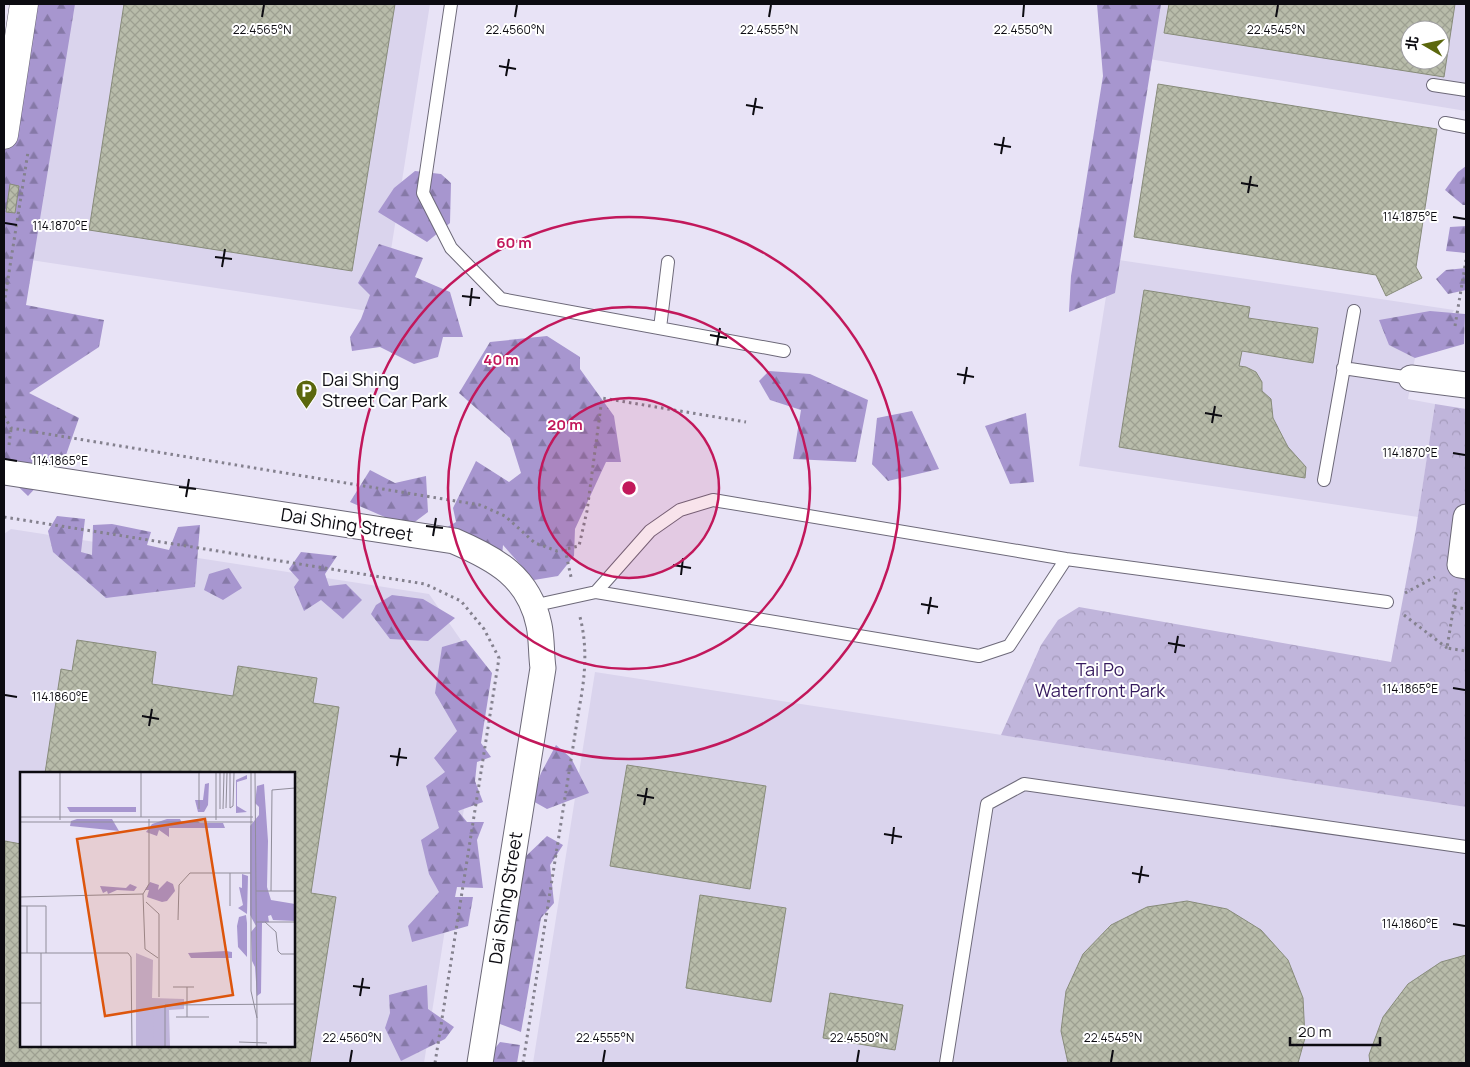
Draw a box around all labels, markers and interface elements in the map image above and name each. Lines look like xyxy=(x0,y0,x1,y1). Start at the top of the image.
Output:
north arrow xyxy=(1400,20,1450,70)
text: 22.4565°N xyxy=(233,21,291,38)
text: 22.4560°N xyxy=(485,21,545,38)
text: 22.4555°N xyxy=(740,21,798,38)
text: 22.4550°N xyxy=(994,21,1052,38)
text: 22.4545°N xyxy=(1247,21,1305,38)
text: 北 xyxy=(1401,34,1422,51)
text: 114.1875°E xyxy=(1383,208,1437,225)
text: 114.1870°E xyxy=(32,217,88,234)
text: 60 m xyxy=(496,232,532,253)
text: 40 m xyxy=(483,349,519,370)
place label: Dai Shing Street Car Park xyxy=(322,367,448,412)
parking icon: Dai Shing Street Car Park xyxy=(294,378,318,409)
text: 20 m xyxy=(547,414,583,435)
text: 114.1870°E xyxy=(1382,444,1438,461)
text: 114.1865°E xyxy=(32,452,88,469)
centre of rings xyxy=(620,479,638,497)
street label: Dai Shing Street xyxy=(279,502,415,546)
park label: Tai Po Waterfront Park xyxy=(1035,657,1166,702)
text: 114.1865°E xyxy=(1382,680,1438,697)
text: 114.1860°E xyxy=(32,688,88,705)
inset map xyxy=(20,772,295,1047)
street label: Dai Shing Street xyxy=(483,830,527,966)
text: 114.1860°E xyxy=(1382,915,1438,932)
scale bar xyxy=(1290,1014,1380,1046)
text: 20 m xyxy=(1298,1021,1331,1042)
text: 22.4560°N xyxy=(322,1029,382,1046)
text: 22.4555°N xyxy=(576,1029,634,1046)
text: 22.4550°N xyxy=(830,1029,888,1046)
text: 22.4545°N xyxy=(1084,1029,1142,1046)

